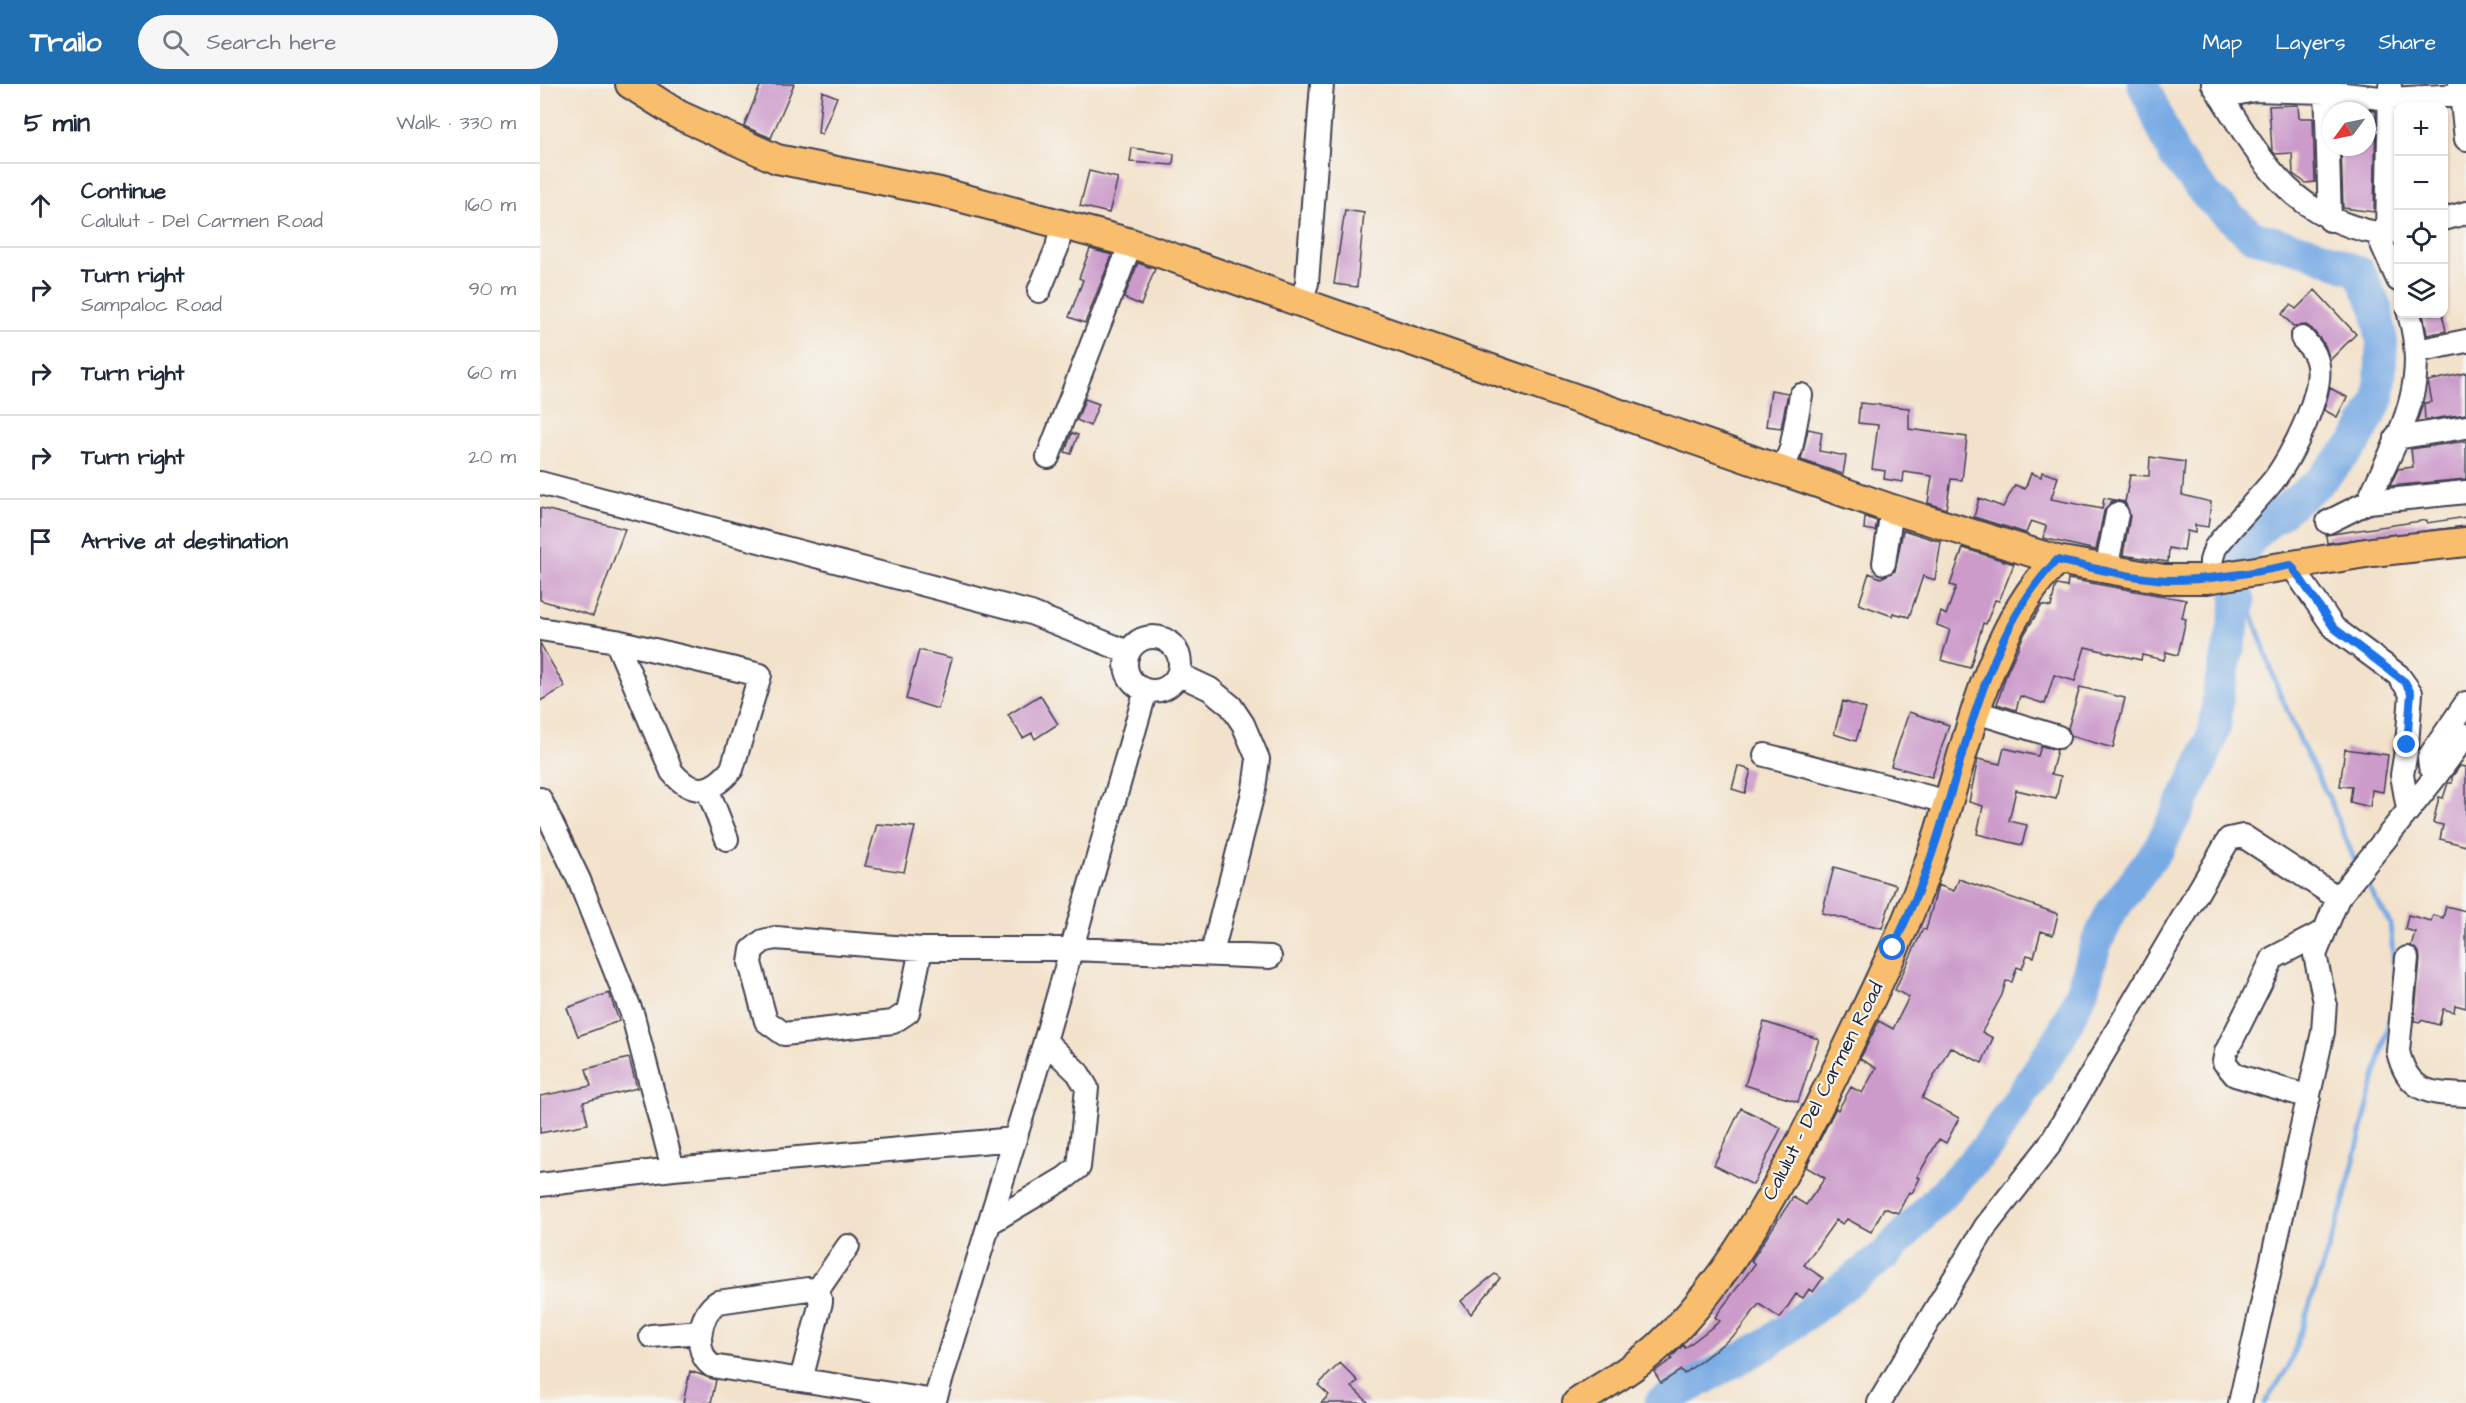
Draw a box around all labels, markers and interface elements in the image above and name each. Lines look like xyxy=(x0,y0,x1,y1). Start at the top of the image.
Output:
search box xyxy=(138,15,558,69)
text: Trailo xyxy=(30,23,102,62)
icon: search xyxy=(159,26,192,59)
text: Search here xyxy=(207,27,336,58)
text: Map xyxy=(2202,28,2242,57)
text: Layers xyxy=(2275,28,2345,57)
text: Share xyxy=(2378,28,2436,57)
north arrow xyxy=(2322,102,2376,156)
map controls xyxy=(2394,102,2448,318)
button: + xyxy=(2394,102,2448,156)
text: 5 min xyxy=(24,105,90,141)
text: Walk · 330 m xyxy=(396,109,516,137)
button: − xyxy=(2394,156,2448,210)
text: Continue xyxy=(81,176,166,207)
icon: ahead xyxy=(24,189,57,222)
text: 160 m xyxy=(465,191,516,219)
text: Calulut - Del Carmen Road xyxy=(81,207,323,235)
button: locate xyxy=(2394,210,2448,264)
text: Turn right xyxy=(81,260,184,291)
button: layers xyxy=(2394,264,2448,318)
icon: right xyxy=(24,273,57,306)
text: 90 m xyxy=(468,275,516,303)
text: Sampaloc Road xyxy=(81,291,222,319)
icon: right xyxy=(24,357,57,390)
text: Turn right xyxy=(81,358,184,389)
text: 60 m xyxy=(467,359,516,387)
icon: right xyxy=(24,441,57,474)
text: Turn right xyxy=(81,442,184,473)
text: 20 m xyxy=(468,443,516,471)
icon: arrive xyxy=(24,525,57,558)
text: Arrive at destination xyxy=(81,526,288,557)
route end xyxy=(2393,731,2419,757)
route start xyxy=(1879,934,1905,960)
street label: Calulut - Del Carmen Road xyxy=(1756,977,1890,1205)

